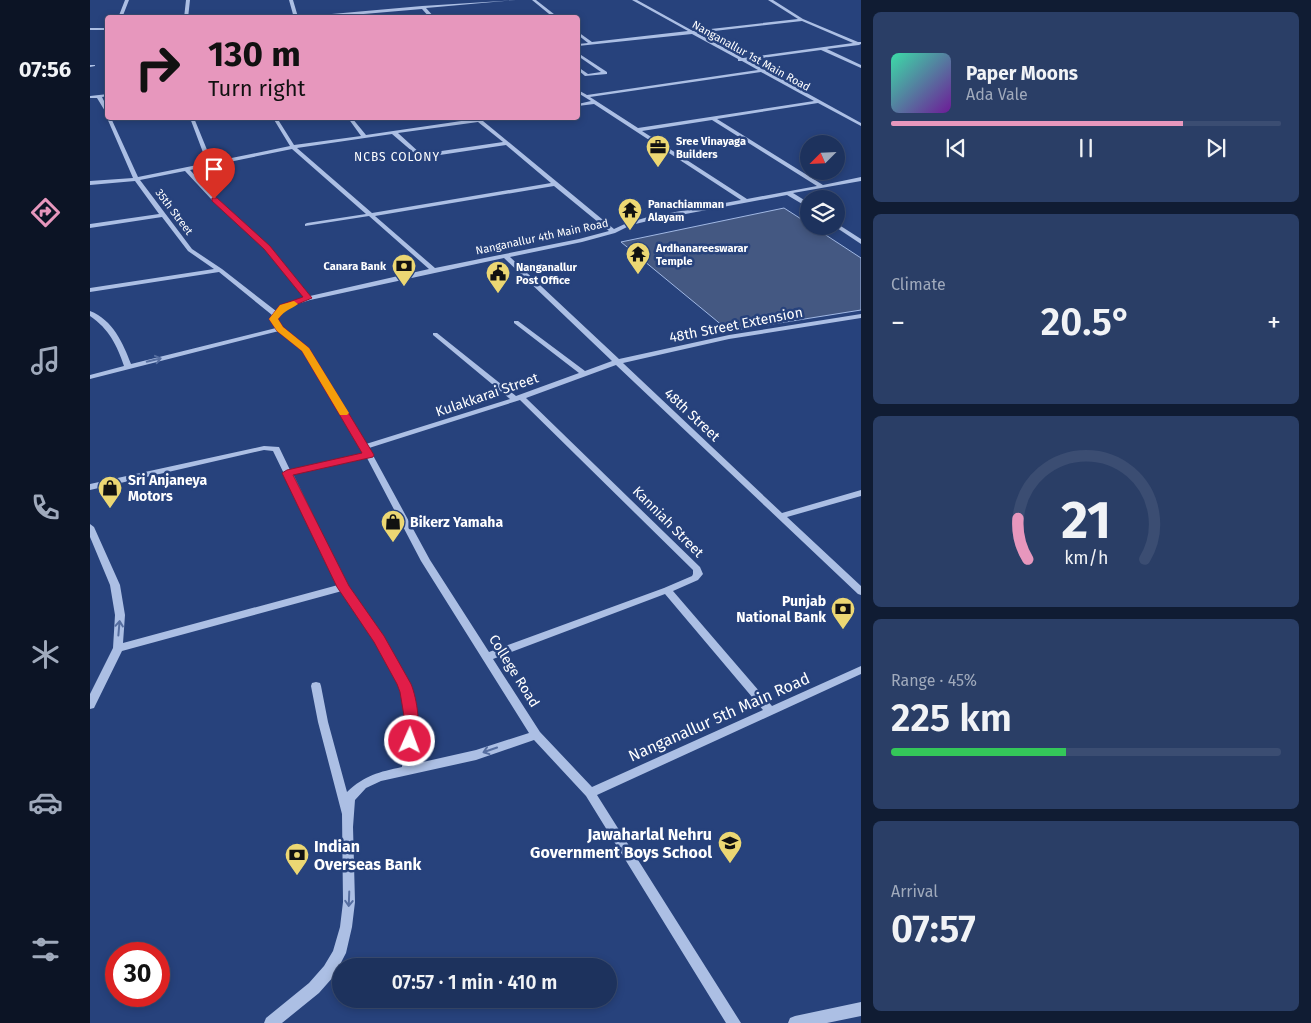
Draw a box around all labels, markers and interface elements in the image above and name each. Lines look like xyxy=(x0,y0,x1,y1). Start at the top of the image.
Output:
street label: Nanganallur 1st Main Road xyxy=(690,18,812,94)
text: 130 m xyxy=(208,33,301,75)
icon: right xyxy=(125,35,190,100)
text: 07:56 xyxy=(19,56,71,83)
text: Paper Moons xyxy=(966,62,1078,85)
text: Turn right xyxy=(208,75,305,102)
text: Ada Vale xyxy=(966,85,1028,104)
office icon: Sree Vinayaga Builders xyxy=(645,134,671,168)
icon: previous xyxy=(942,134,970,162)
icon: pause xyxy=(1072,134,1100,162)
icon: next xyxy=(1202,134,1230,162)
place label: Sree Vinayaga Builders xyxy=(676,135,746,161)
north arrow xyxy=(800,135,845,180)
map controls xyxy=(800,135,845,235)
pin xyxy=(193,148,235,199)
district label: NCBS COLONY xyxy=(354,150,440,164)
icon: arrive xyxy=(200,155,228,183)
street label: 35th Street xyxy=(153,186,195,238)
button: layers xyxy=(800,190,845,235)
icon: directions xyxy=(28,195,63,230)
temple icon: Panachiamman Alayam xyxy=(617,197,643,231)
place label: Panachiamman Alayam xyxy=(647,198,724,224)
street label: Nanganallur 4th Main Road xyxy=(474,217,610,257)
temple icon: Ardhanareeswarar Temple xyxy=(625,241,651,275)
place label: Ardhanareeswarar Temple xyxy=(655,242,749,268)
bank icon: Canara Bank xyxy=(391,253,417,287)
place label: Canara Bank xyxy=(323,260,387,273)
public building icon: Nanganallur Post Office xyxy=(485,260,511,294)
place label: Nanganallur Post Office xyxy=(516,261,578,287)
text: Climate xyxy=(891,275,946,294)
text: 20.5° xyxy=(1041,299,1131,345)
street label: 48th Street Extension xyxy=(668,304,804,346)
text: − xyxy=(891,306,905,339)
text: + xyxy=(1267,306,1281,339)
icon: music xyxy=(28,343,63,378)
one-way arrow xyxy=(146,355,162,365)
street label: Kulakkarai Street xyxy=(433,369,542,421)
street label: 48th Street xyxy=(661,385,724,446)
place label: Sri Anjaneya Motors xyxy=(128,472,207,505)
shop icon: Sri Anjaneya Motors xyxy=(97,475,123,509)
street label: Kanniah Street xyxy=(629,483,708,562)
text: 21 xyxy=(1061,489,1111,552)
icon: phone xyxy=(28,490,63,525)
shop icon: Bikerz Yamaha xyxy=(380,509,406,543)
place label: Bikerz Yamaha xyxy=(410,514,503,531)
text: km/h xyxy=(1064,547,1108,569)
place label: Punjab National Bank xyxy=(736,593,826,626)
bank icon: Punjab National Bank xyxy=(830,596,856,630)
one-way arrow xyxy=(114,621,124,637)
street label: College Road xyxy=(485,632,543,710)
icon: climate xyxy=(28,637,63,672)
street label: Nanganallur 5th Main Road xyxy=(626,668,812,766)
text: Range · 45% xyxy=(891,671,977,690)
text: 225 km xyxy=(891,695,1012,741)
position arrow xyxy=(383,714,435,766)
one-way arrow xyxy=(483,746,499,756)
icon: car xyxy=(28,785,63,820)
place label: Jawaharlal Nehru Government Boys School xyxy=(530,825,712,862)
school or university icon: Jawaharlal Nehru Government Boys School xyxy=(717,830,743,864)
place label: Indian Overseas Bank xyxy=(314,837,422,874)
bank icon: Indian Overseas Bank xyxy=(284,842,310,876)
text: Arrival xyxy=(891,882,938,901)
one-way arrow xyxy=(344,891,354,907)
text: 07:57 xyxy=(891,906,976,952)
icon: filters xyxy=(28,932,63,967)
speed limit sign: 30 xyxy=(105,942,170,1007)
text: 07:57 · 1 min · 410 m xyxy=(392,971,557,994)

